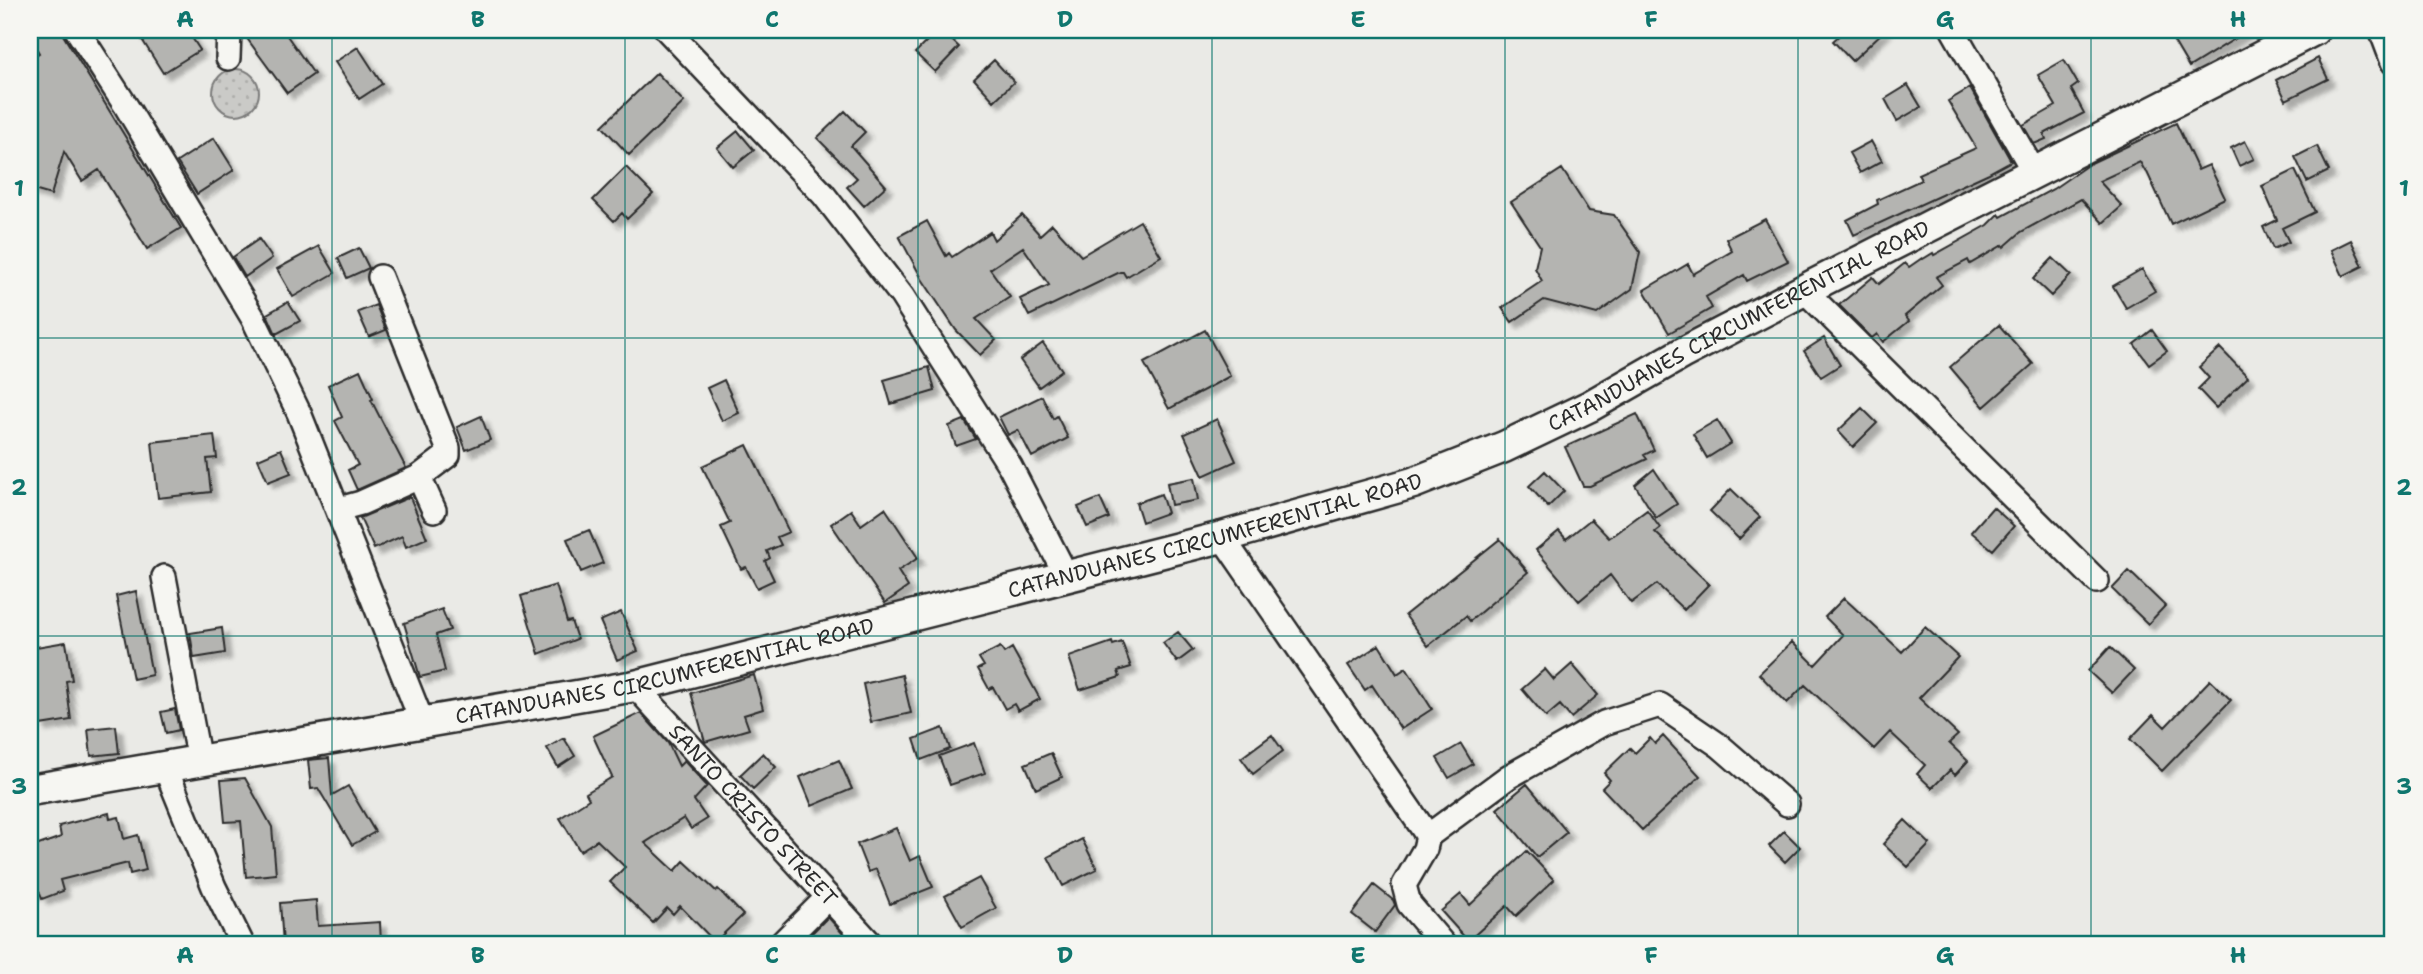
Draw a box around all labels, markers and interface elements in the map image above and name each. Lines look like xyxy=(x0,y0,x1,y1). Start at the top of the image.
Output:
text: A xyxy=(176,4,194,34)
text: B xyxy=(471,4,485,34)
text: C xyxy=(765,4,779,34)
text: D xyxy=(1057,4,1073,34)
text: E xyxy=(1350,4,1366,34)
text: F xyxy=(1644,4,1658,34)
text: G xyxy=(1936,4,1955,34)
text: H xyxy=(2230,4,2246,34)
text: 1 xyxy=(14,173,24,203)
text: 1 xyxy=(2399,173,2409,203)
street label: CATANDUANES CIRCUMFERENTIAL ROAD xyxy=(1543,214,1935,438)
street label: CATANDUANES CIRCUMFERENTIAL ROAD xyxy=(1005,467,1427,605)
text: 2 xyxy=(11,472,27,502)
text: 2 xyxy=(2396,472,2412,502)
street label: CATANDUANES CIRCUMFERENTIAL ROAD xyxy=(453,612,877,731)
street label: SANTO CRISTO STREET xyxy=(663,718,844,912)
text: 3 xyxy=(11,771,27,801)
text: 3 xyxy=(2396,771,2412,801)
text: A xyxy=(176,940,194,970)
text: B xyxy=(471,940,485,970)
text: C xyxy=(765,940,779,970)
text: D xyxy=(1057,940,1073,970)
text: E xyxy=(1350,940,1366,970)
text: F xyxy=(1644,940,1658,970)
text: G xyxy=(1936,940,1955,970)
text: H xyxy=(2230,940,2246,970)

